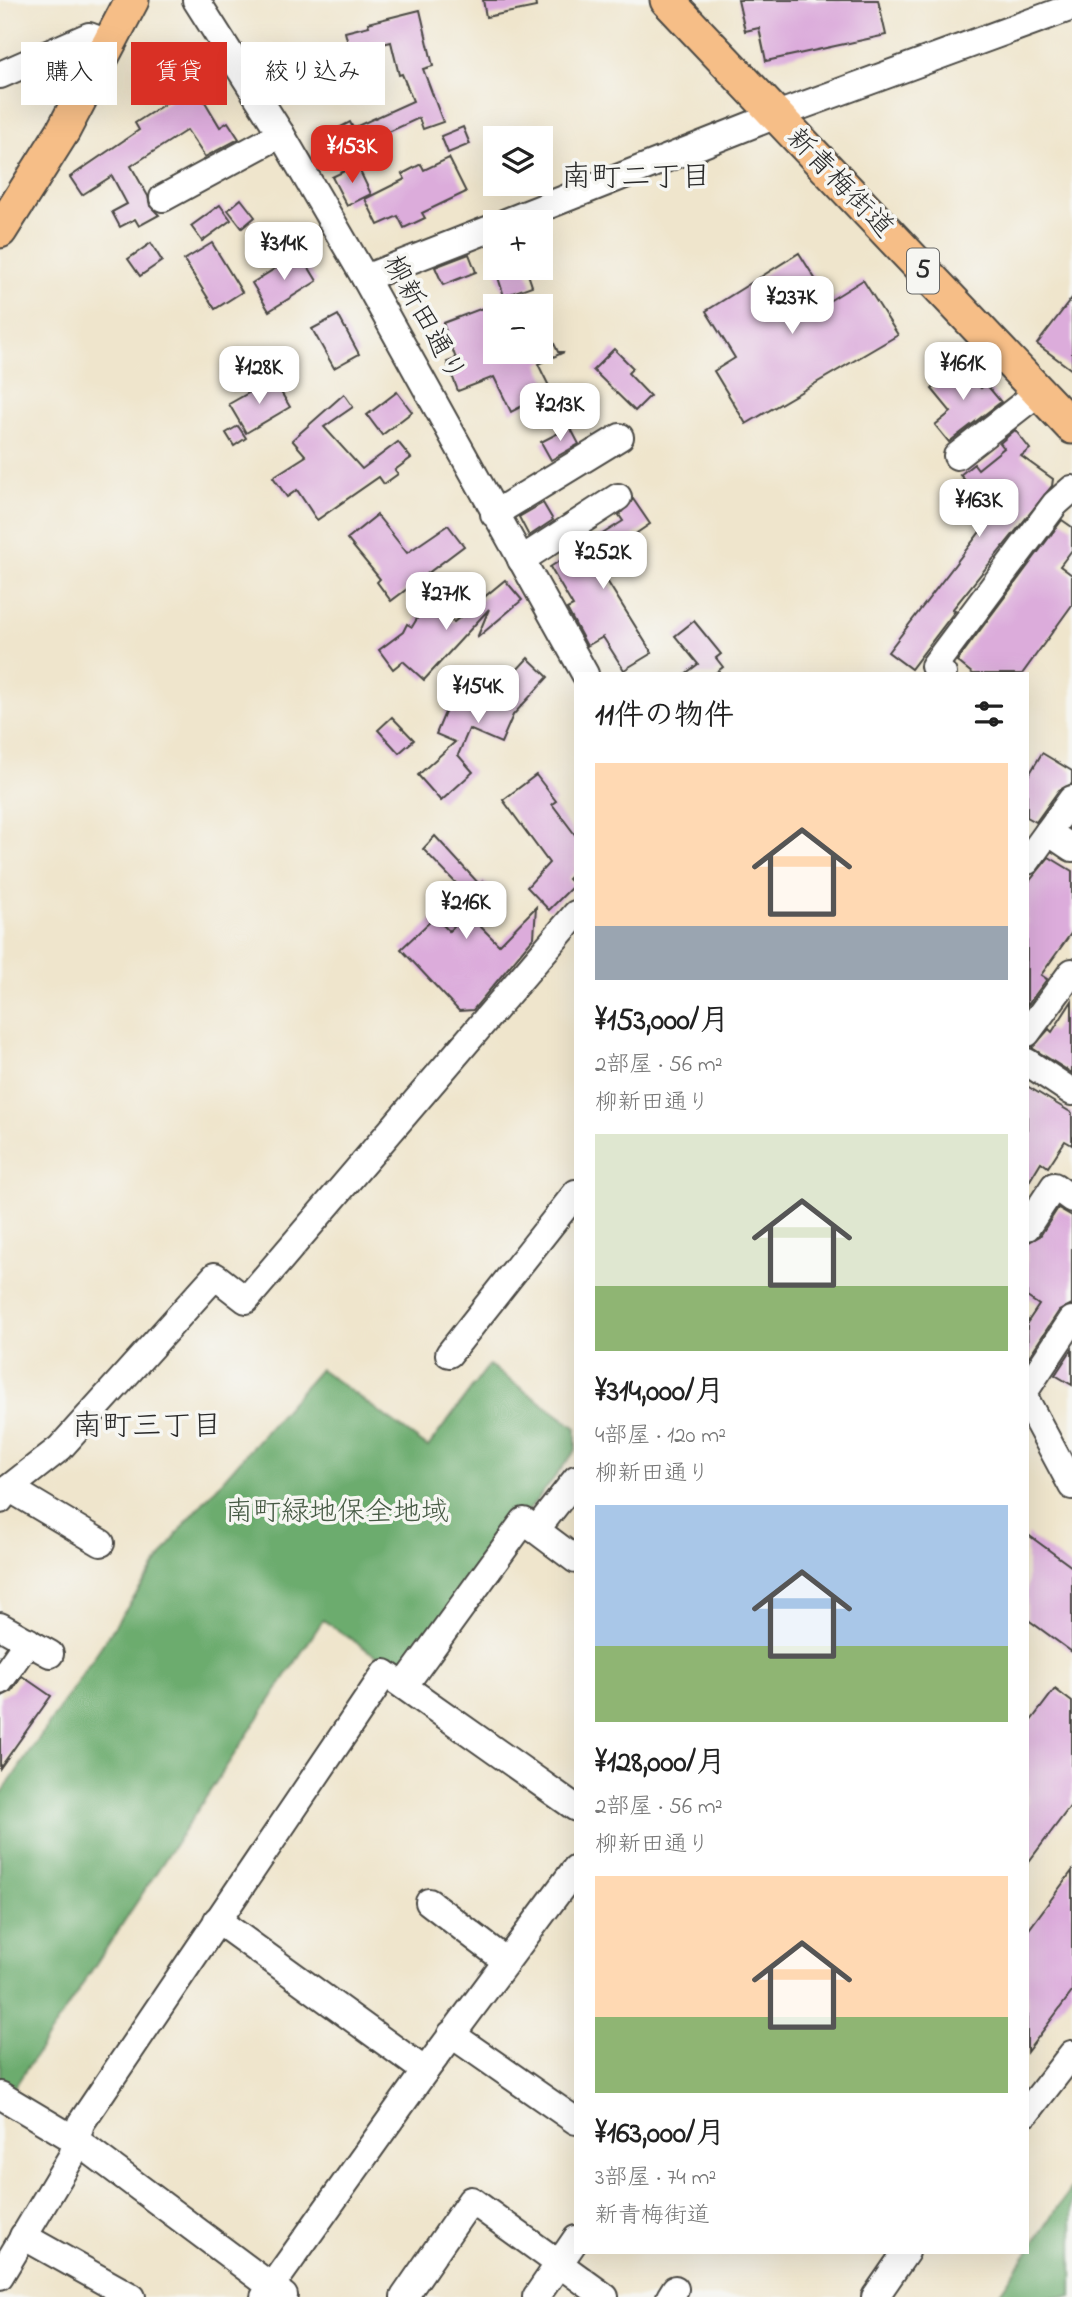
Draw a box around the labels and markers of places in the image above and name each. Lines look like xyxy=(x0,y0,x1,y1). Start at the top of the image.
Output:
pin: ¥153K xyxy=(303,125,401,185)
pin: ¥314K xyxy=(235,222,333,282)
pin: ¥237K xyxy=(743,276,841,336)
pin: ¥161K xyxy=(914,342,1012,402)
pin: ¥128K xyxy=(210,346,308,406)
pin: ¥213K xyxy=(511,384,609,443)
pin: ¥163K xyxy=(930,480,1028,539)
pin: ¥252K xyxy=(554,532,652,591)
pin: ¥271K xyxy=(397,572,495,632)
pin: ¥154K xyxy=(429,666,527,725)
pin: ¥216K xyxy=(417,881,515,941)

